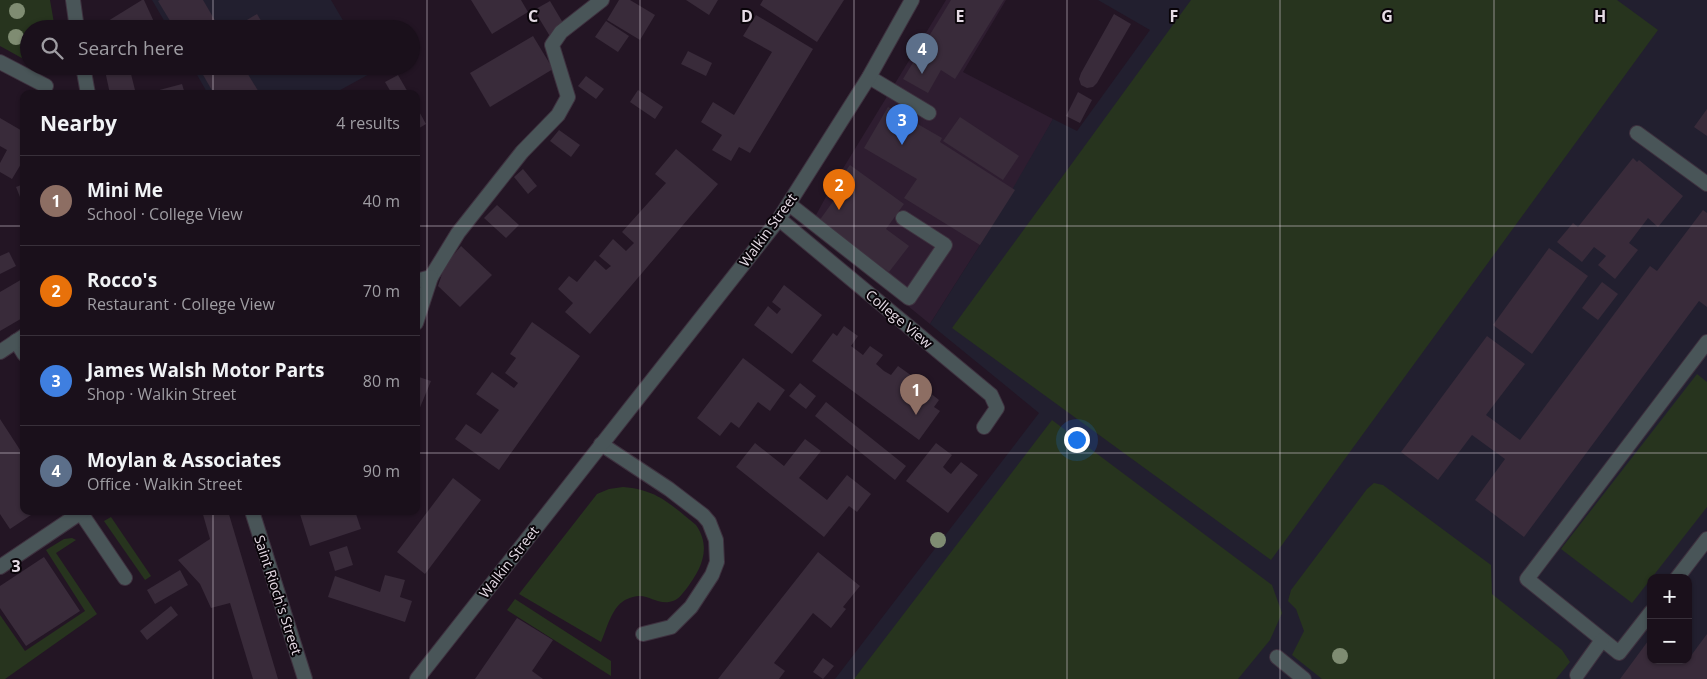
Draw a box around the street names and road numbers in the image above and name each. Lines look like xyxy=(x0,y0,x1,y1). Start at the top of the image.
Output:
street label: Walkin Street xyxy=(734,189,801,270)
street label: College View xyxy=(862,285,937,352)
street label: Walkin Street xyxy=(475,522,543,602)
street label: Saint Rioch's Street xyxy=(250,533,307,657)

